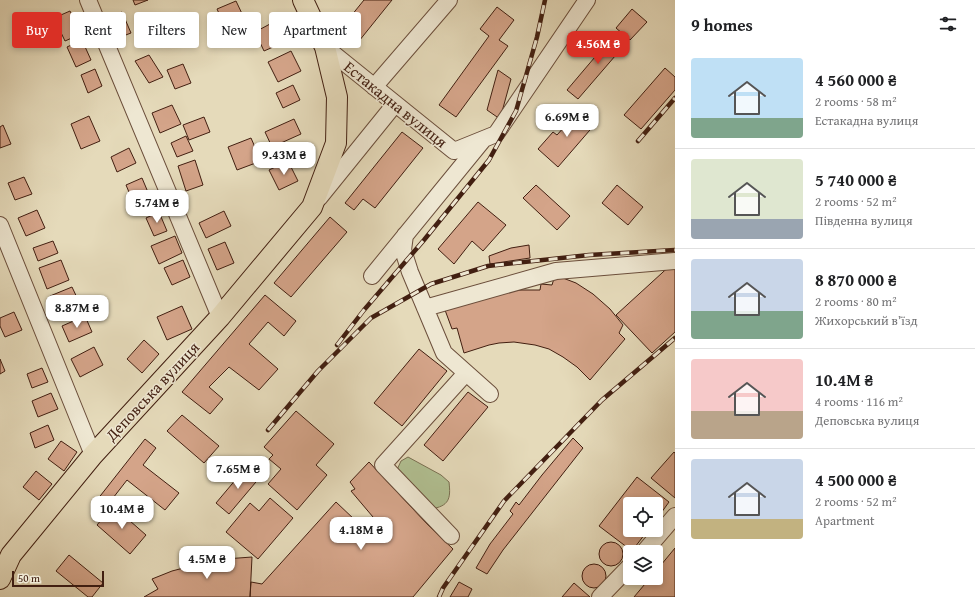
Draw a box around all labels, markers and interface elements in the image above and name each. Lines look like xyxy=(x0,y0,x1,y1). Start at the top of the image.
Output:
chip: Buy xyxy=(12,12,62,48)
chip: Rent xyxy=(70,12,126,48)
chip: Filters xyxy=(134,12,199,48)
chip: New xyxy=(207,12,261,48)
chip: Apartment xyxy=(269,12,361,48)
text: 9 homes xyxy=(691,12,753,37)
icon: filters xyxy=(937,13,959,35)
pin: 4.56M ₴ xyxy=(561,31,635,65)
text: 4.56M ₴ xyxy=(576,34,620,53)
street label: Естакадна вулиця xyxy=(339,55,453,153)
text: 4 560 000 ₴ xyxy=(815,67,897,92)
icon: home xyxy=(723,74,771,122)
text: 2 rooms · 58 m² xyxy=(815,92,897,111)
pin: 6.69M ₴ xyxy=(530,104,604,138)
text: 6.69M ₴ xyxy=(545,107,589,126)
text: Естакадна вулиця xyxy=(815,111,918,130)
pin: 9.43M ₴ xyxy=(247,142,321,176)
text: 9.43M ₴ xyxy=(262,145,306,164)
text: 5 740 000 ₴ xyxy=(815,167,897,192)
icon: home xyxy=(723,175,771,223)
pin: 5.74M ₴ xyxy=(120,190,194,224)
text: 2 rooms · 52 m² xyxy=(815,192,897,211)
text: 5.74M ₴ xyxy=(135,193,179,212)
text: Південна вулиця xyxy=(815,211,913,230)
text: 8 870 000 ₴ xyxy=(815,267,897,292)
icon: home xyxy=(723,275,771,323)
text: 2 rooms · 80 m² xyxy=(815,292,897,311)
pin: 8.87M ₴ xyxy=(40,295,114,329)
text: 8.87M ₴ xyxy=(55,298,99,317)
text: Жихорський в’їзд xyxy=(815,311,918,330)
street label: Деповська вулиця xyxy=(99,336,205,447)
text: 10.4M ₴ xyxy=(815,367,873,392)
icon: home xyxy=(723,375,771,423)
text: 4 rooms · 116 m² xyxy=(815,392,903,411)
text: Деповська вулиця xyxy=(815,411,919,430)
pin: 7.65M ₴ xyxy=(201,456,275,490)
text: 7.65M ₴ xyxy=(216,459,260,478)
text: 4 500 000 ₴ xyxy=(815,467,897,492)
icon: home xyxy=(723,475,771,523)
text: 2 rooms · 52 m² xyxy=(815,492,897,511)
pin: 10.4M ₴ xyxy=(85,496,159,530)
map controls xyxy=(623,497,663,585)
button: locate xyxy=(623,497,663,537)
text: 10.4M ₴ xyxy=(100,499,144,518)
text: Apartment xyxy=(815,511,875,530)
pin: 4.18M ₴ xyxy=(324,517,398,551)
text: 4.18M ₴ xyxy=(339,520,383,539)
button: layers xyxy=(623,545,663,585)
pin: 4.5M ₴ xyxy=(174,546,240,580)
text: 4.5M ₴ xyxy=(188,549,226,568)
scale bar xyxy=(12,569,104,588)
text: 50 m xyxy=(18,570,40,586)

